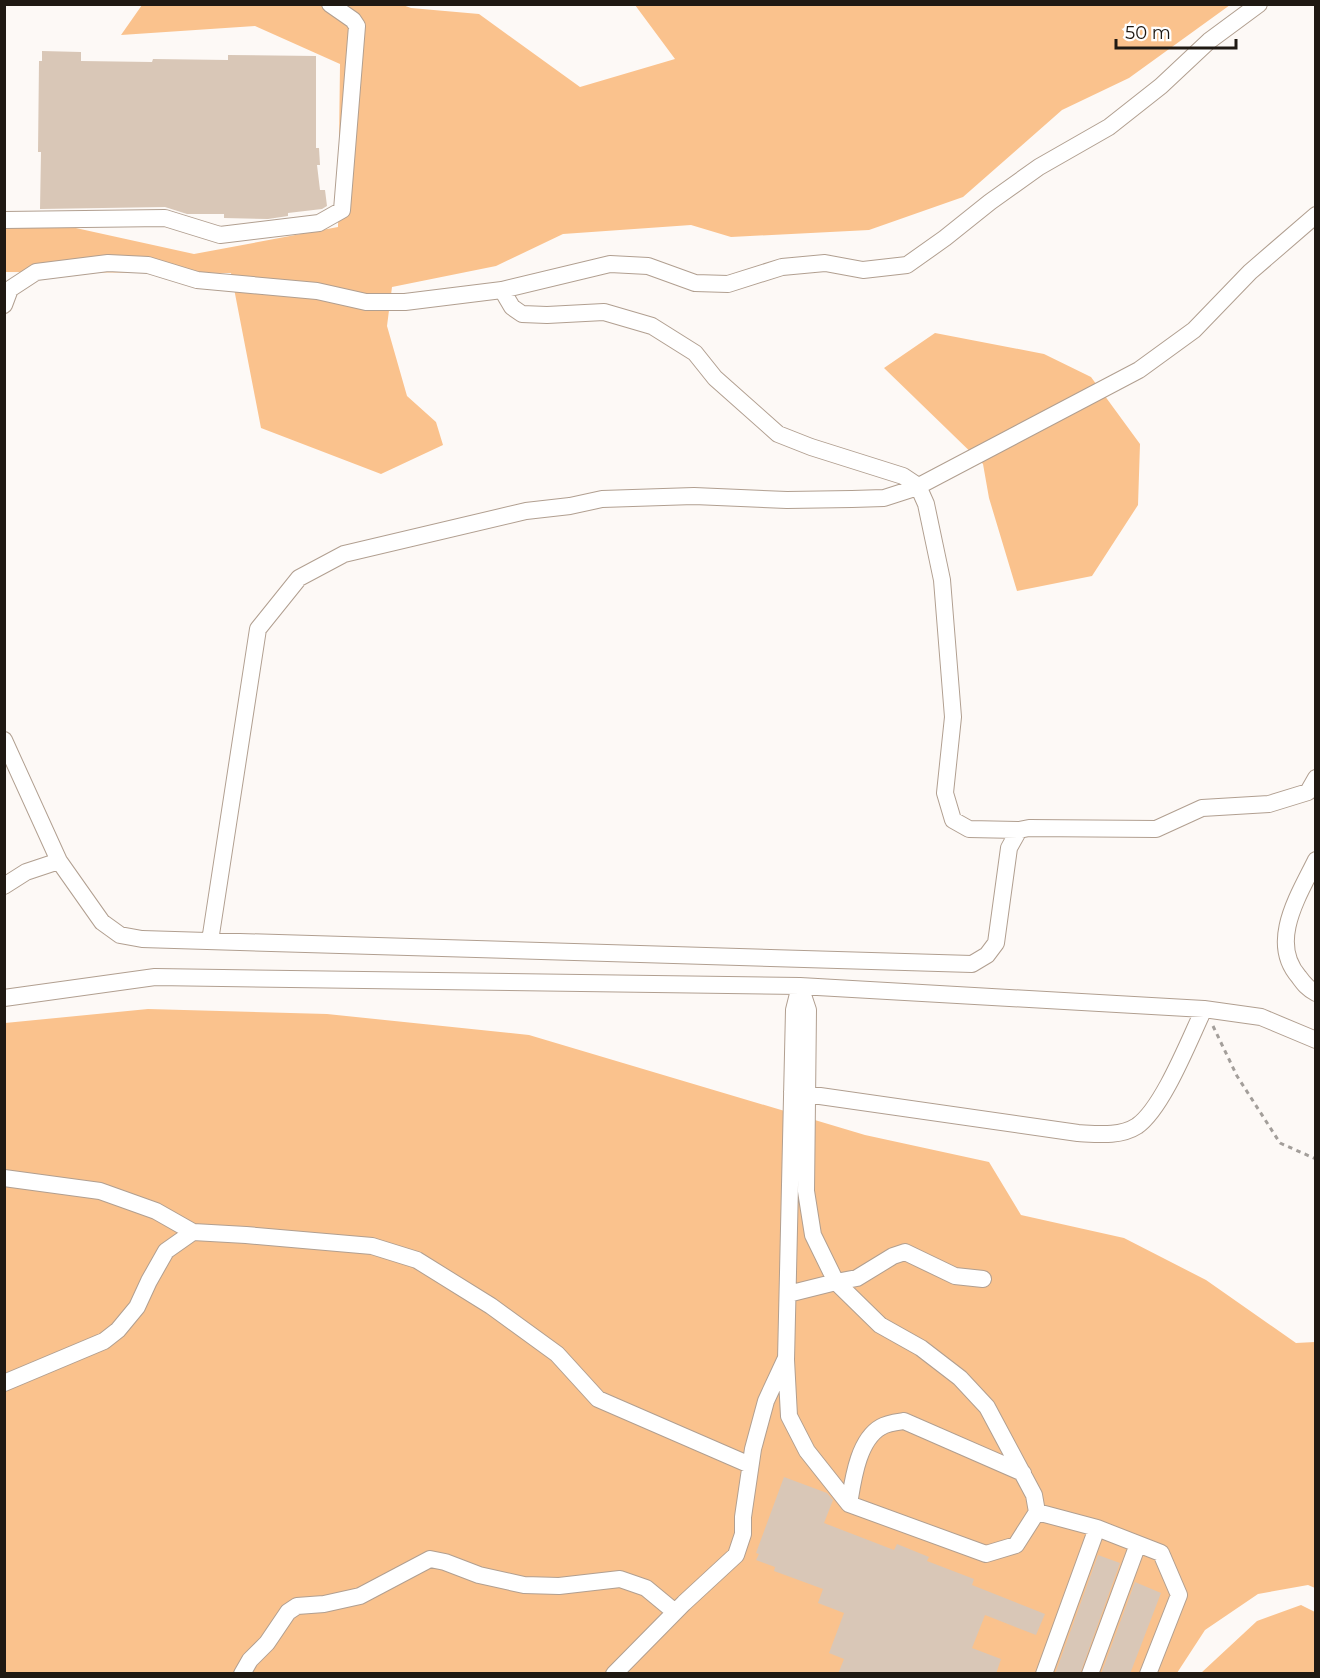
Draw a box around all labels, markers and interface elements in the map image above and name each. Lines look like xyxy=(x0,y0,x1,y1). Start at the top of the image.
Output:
scale bar xyxy=(1116,12,1236,50)
text: 50 m xyxy=(1125,22,1171,44)

